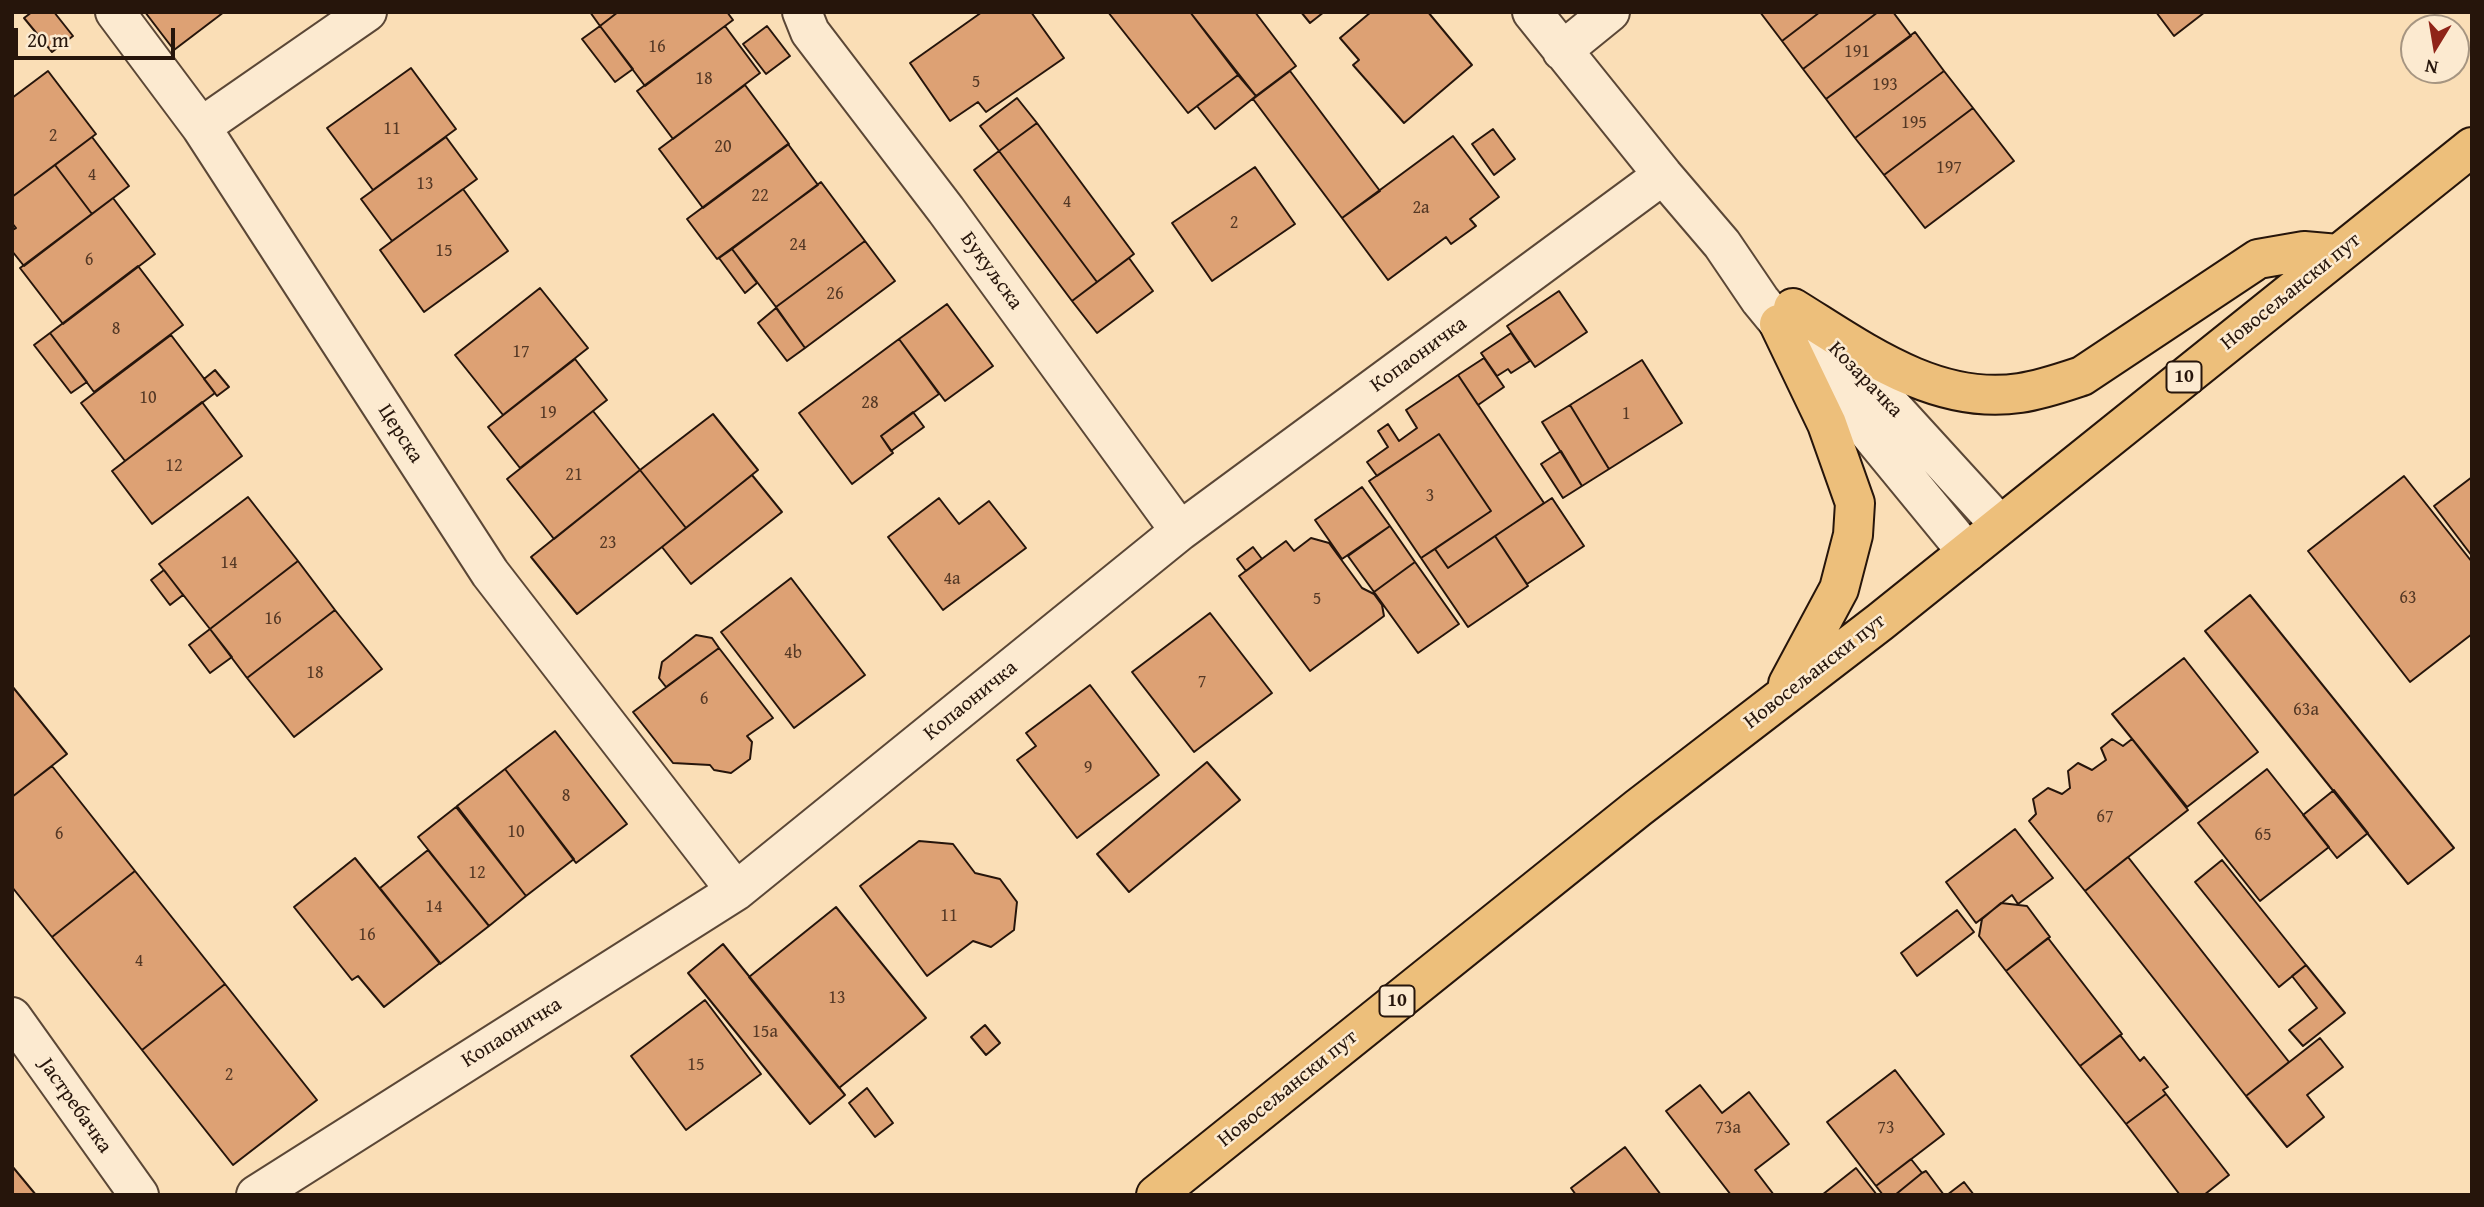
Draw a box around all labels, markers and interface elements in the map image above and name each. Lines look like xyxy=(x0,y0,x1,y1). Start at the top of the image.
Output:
scale bar xyxy=(18,14,178,58)
north arrow xyxy=(2400,14,2470,84)
text: 20 m xyxy=(27,24,69,55)
house number: 16 xyxy=(648,36,666,58)
house number: 191 xyxy=(1844,41,1870,63)
text: N xyxy=(2422,53,2440,83)
house number: 18 xyxy=(695,68,713,90)
house number: 5 xyxy=(972,71,980,93)
house number: 193 xyxy=(1872,74,1898,96)
house number: 195 xyxy=(1901,112,1927,134)
house number: 11 xyxy=(383,118,401,140)
house number: 2 xyxy=(49,125,57,147)
house number: 20 xyxy=(714,136,732,158)
house number: 197 xyxy=(1936,157,1962,179)
house number: 4 xyxy=(88,164,96,186)
house number: 13 xyxy=(416,173,434,195)
house number: 22 xyxy=(751,185,769,207)
house number: 4 xyxy=(1063,191,1071,213)
house number: 2a xyxy=(1412,197,1430,219)
house number: 2 xyxy=(1230,212,1238,234)
street label: Букуљска xyxy=(954,227,1028,315)
street label: Новосељански пут xyxy=(2216,228,2366,356)
house number: 24 xyxy=(789,234,807,256)
house number: 15 xyxy=(435,240,453,262)
house number: 6 xyxy=(85,249,93,271)
house number: 26 xyxy=(826,283,844,305)
street label: Копаоничка xyxy=(1366,312,1472,398)
house number: 8 xyxy=(112,318,120,340)
street label: Козарачка xyxy=(1822,337,1908,423)
house number: 17 xyxy=(512,341,530,363)
road number: 10 xyxy=(2166,362,2202,392)
house number: 10 xyxy=(139,387,157,409)
house number: 28 xyxy=(861,392,879,414)
street label: Церска xyxy=(372,400,428,468)
house number: 19 xyxy=(539,402,557,424)
house number: 1 xyxy=(1622,403,1630,425)
house number: 12 xyxy=(165,455,183,477)
house number: 21 xyxy=(565,464,583,486)
house number: 3 xyxy=(1426,485,1434,507)
house number: 23 xyxy=(599,532,617,554)
house number: 14 xyxy=(220,552,238,574)
house number: 4a xyxy=(943,568,961,590)
house number: 63 xyxy=(2399,587,2417,609)
house number: 5 xyxy=(1313,588,1321,610)
house number: 16 xyxy=(264,608,282,630)
street label: Новосељански пут xyxy=(1739,609,1891,735)
house number: 4b xyxy=(784,642,802,664)
street label: Копаоничка xyxy=(919,656,1023,746)
house number: 18 xyxy=(306,662,324,684)
house number: 7 xyxy=(1198,671,1206,693)
house number: 6 xyxy=(700,688,708,710)
house number: 63a xyxy=(2293,699,2319,721)
house number: 9 xyxy=(1084,757,1092,779)
house number: 8 xyxy=(562,785,570,807)
house number: 67 xyxy=(2096,806,2114,828)
house number: 10 xyxy=(507,821,525,843)
house number: 6 xyxy=(55,823,63,845)
house number: 65 xyxy=(2254,824,2272,846)
house number: 12 xyxy=(468,862,486,884)
house number: 14 xyxy=(425,896,443,918)
house number: 11 xyxy=(940,905,958,927)
house number: 16 xyxy=(358,924,376,946)
house number: 4 xyxy=(135,950,143,972)
road number: 10 xyxy=(1380,986,1414,1016)
house number: 13 xyxy=(828,987,846,1009)
street label: Копаоничка xyxy=(457,992,567,1074)
house number: 15a xyxy=(752,1021,778,1043)
street label: Новосељански пут xyxy=(1213,1025,1363,1153)
street label: Јастребачка xyxy=(33,1054,117,1158)
house number: 15 xyxy=(687,1054,705,1076)
house number: 2 xyxy=(225,1064,233,1086)
house number: 73a xyxy=(1715,1117,1741,1139)
house number: 73 xyxy=(1877,1117,1895,1139)

